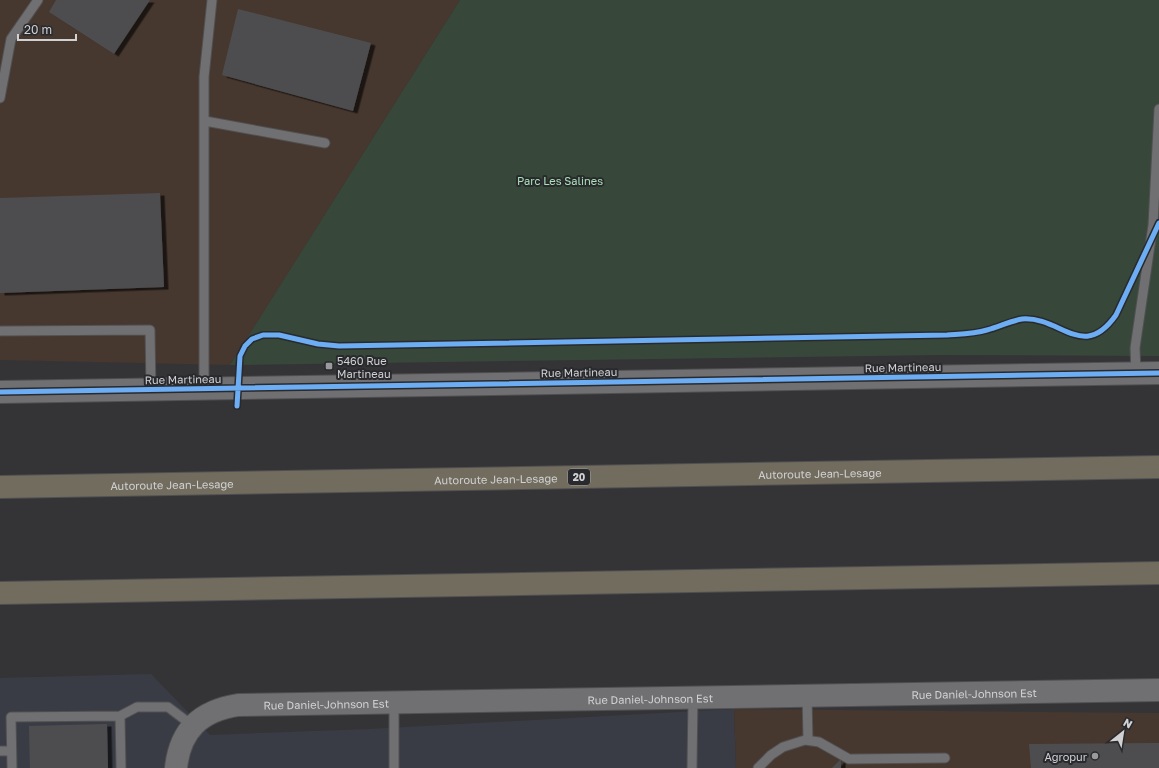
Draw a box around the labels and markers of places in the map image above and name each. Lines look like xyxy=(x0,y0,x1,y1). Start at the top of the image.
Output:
place label: 5460 Rue Martineau xyxy=(337,354,391,380)
marker: 5460 Rue Martineau xyxy=(324,361,334,371)
place label: Agropur xyxy=(1044,750,1088,763)
marker: Agropur xyxy=(1090,751,1100,761)

